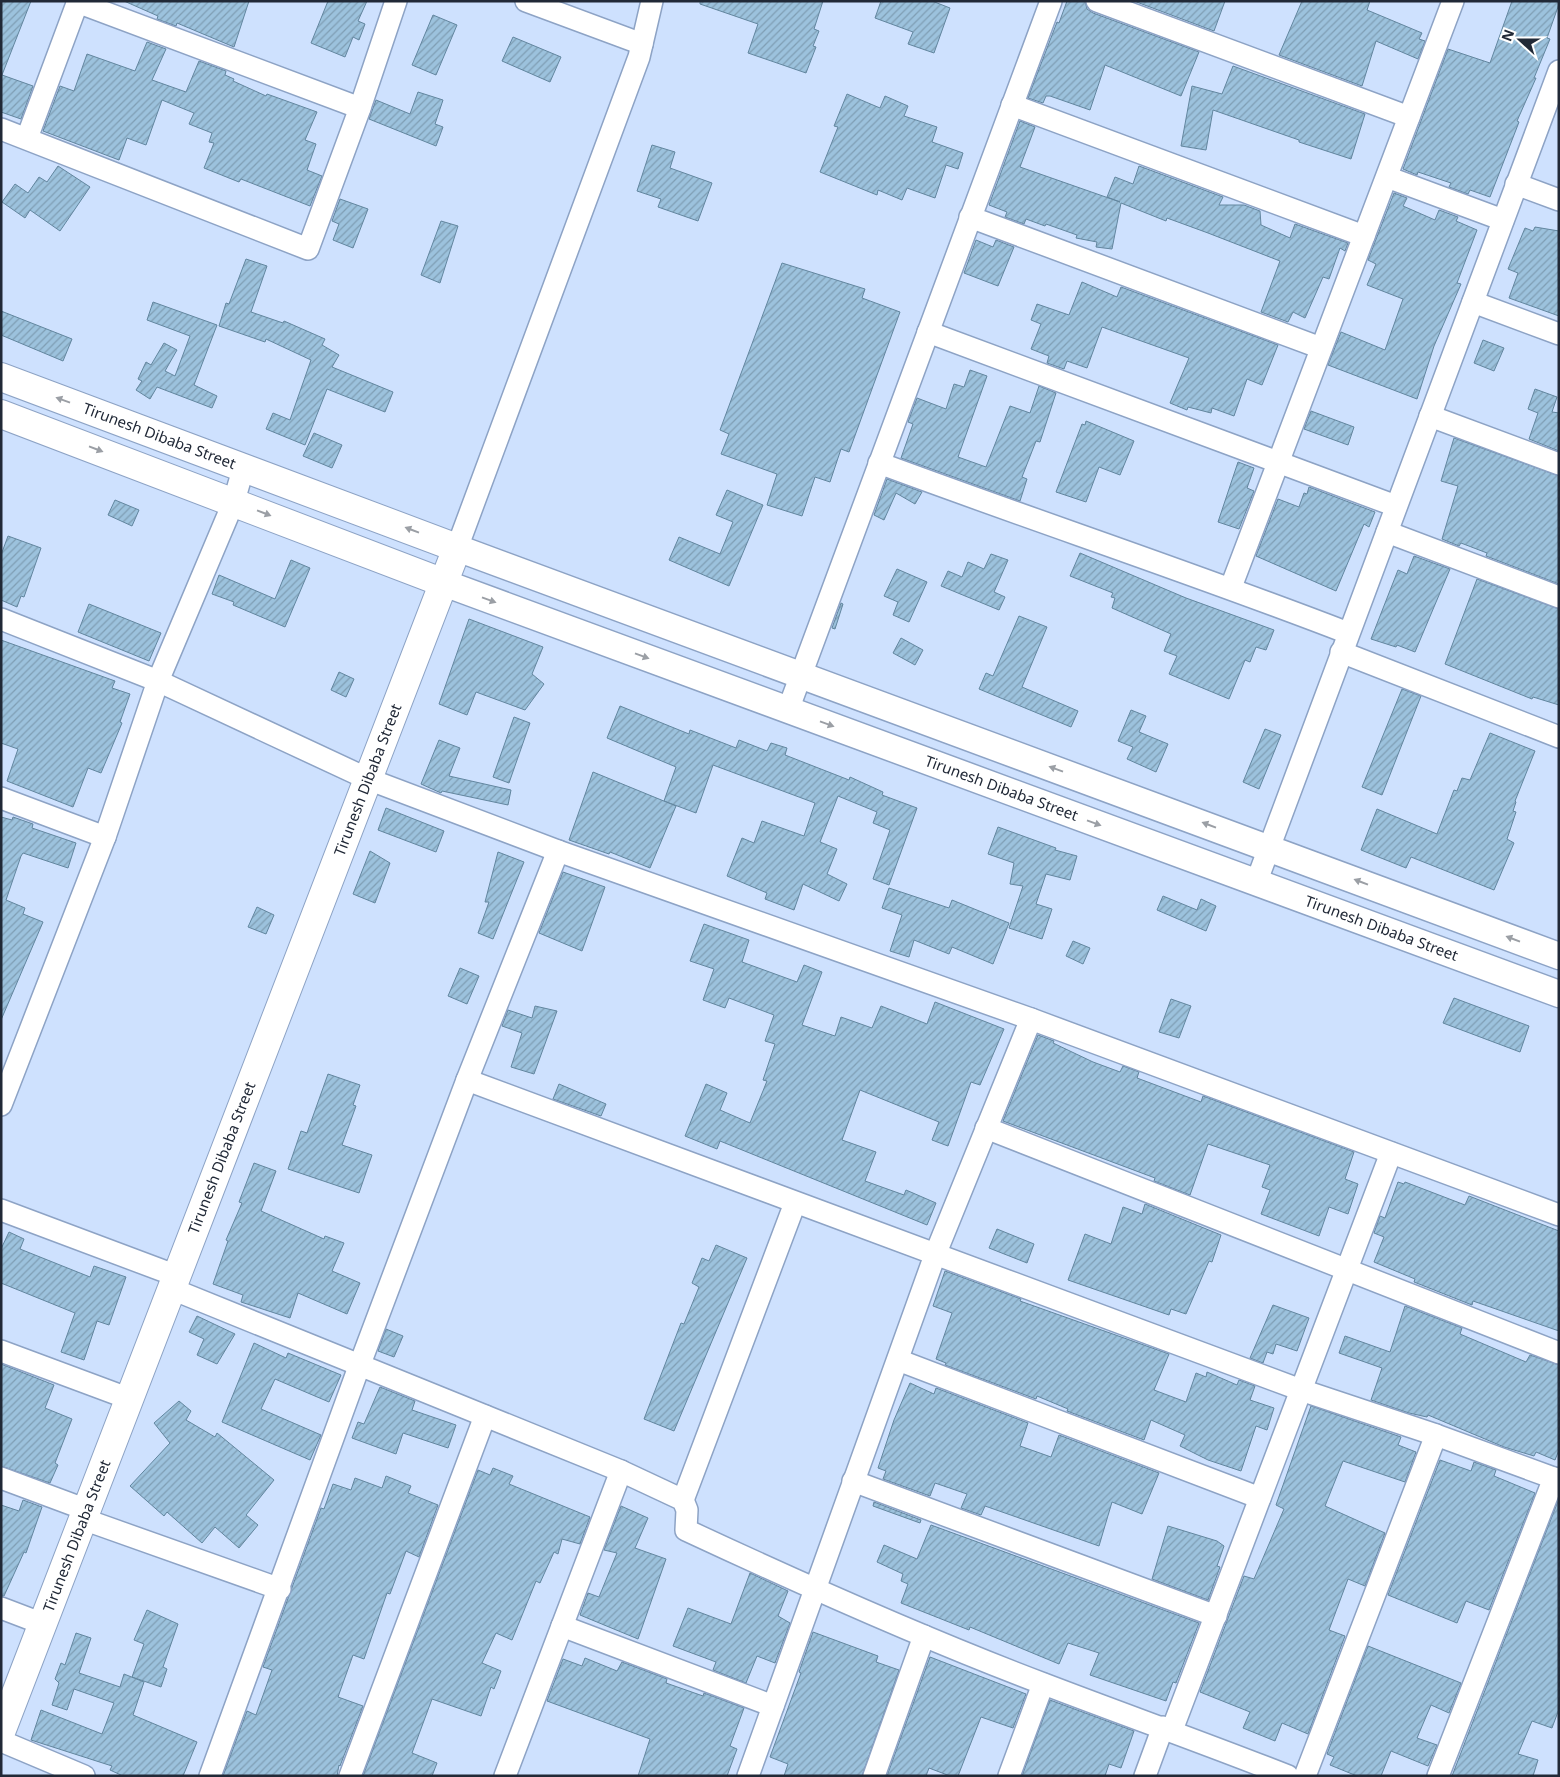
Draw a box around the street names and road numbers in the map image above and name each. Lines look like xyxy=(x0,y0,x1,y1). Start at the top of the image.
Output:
street label: Tirunesh Dibaba Street xyxy=(80,398,239,473)
street label: Tirunesh Dibaba Street xyxy=(329,700,406,859)
street label: Tirunesh Dibaba Street xyxy=(922,750,1082,825)
street label: Tirunesh Dibaba Street xyxy=(1302,890,1462,965)
street label: Tirunesh Dibaba Street xyxy=(183,1078,260,1237)
street label: Tirunesh Dibaba Street xyxy=(38,1456,115,1615)

